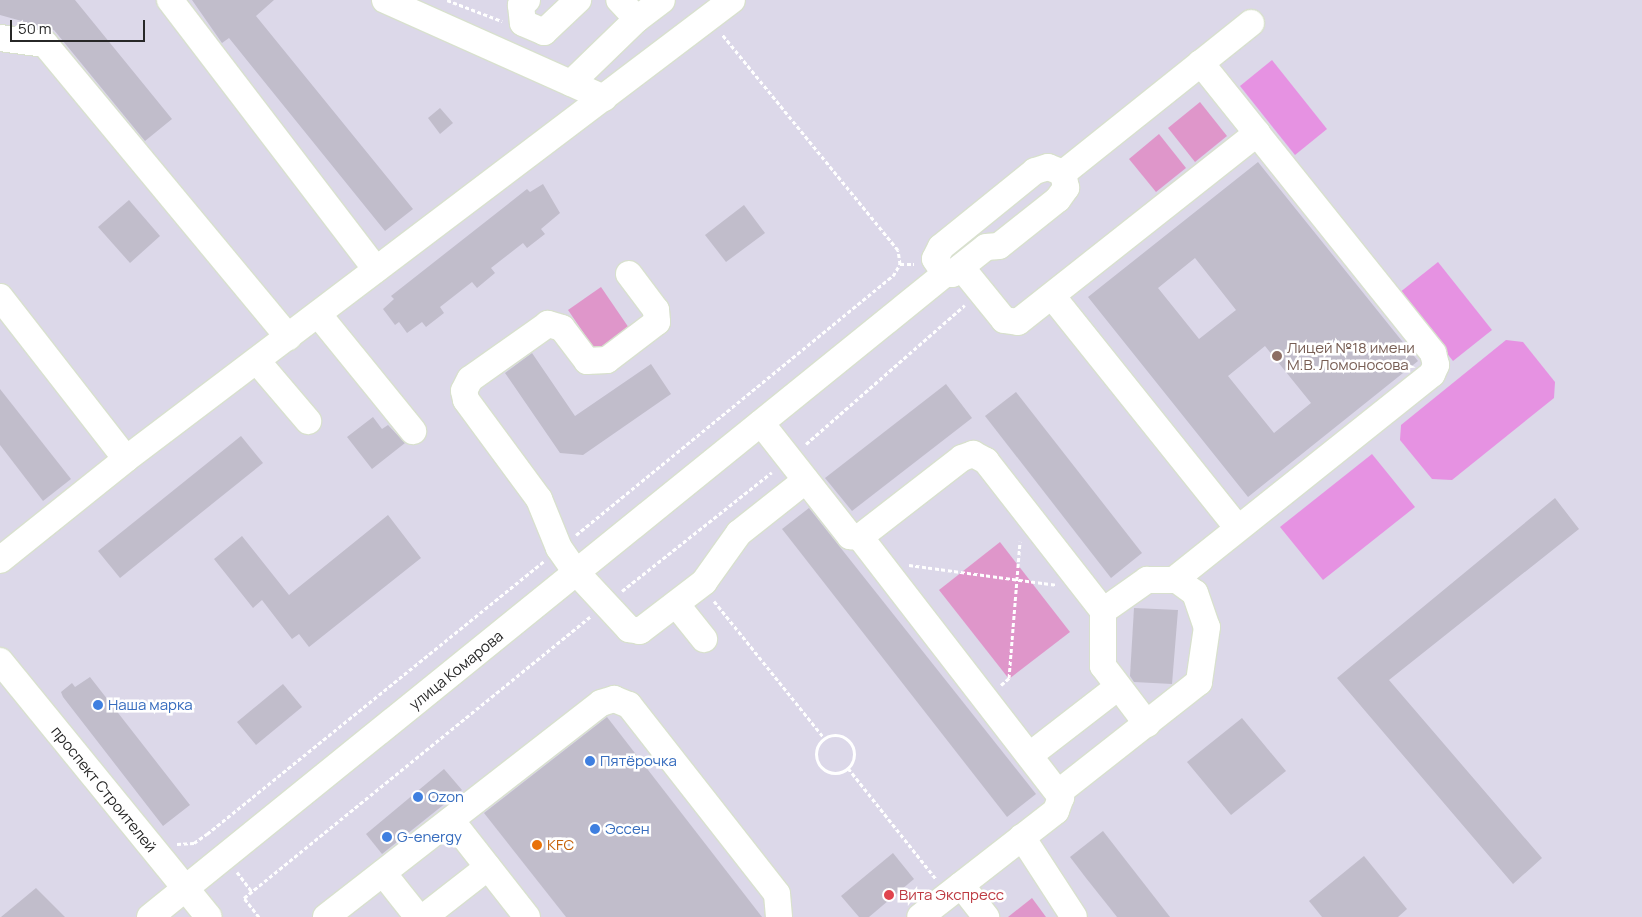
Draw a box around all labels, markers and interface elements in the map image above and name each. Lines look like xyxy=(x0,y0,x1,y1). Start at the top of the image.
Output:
scale bar xyxy=(12,10,148,42)
text: 50 m xyxy=(18,18,52,39)
place label: Лицей №18 имени М.В. Ломоносова xyxy=(1287,338,1415,373)
marker: Лицей №18 имени М.В. Ломоносова xyxy=(1271,350,1283,362)
street label: улица Комарова xyxy=(406,627,506,713)
place label: Наша марка xyxy=(108,696,193,714)
marker: Наша марка xyxy=(92,699,104,711)
street label: проспект Строителей xyxy=(48,722,160,856)
place label: Пятёрочка xyxy=(600,752,677,770)
marker: Пятёрочка xyxy=(584,755,596,767)
place label: Ozon xyxy=(428,788,464,806)
marker: Ozon xyxy=(412,791,424,803)
place label: Эссен xyxy=(605,820,650,838)
marker: Эссен xyxy=(589,823,601,835)
place label: G-energy xyxy=(397,828,462,846)
marker: G-energy xyxy=(381,831,393,843)
place label: KFC xyxy=(547,836,574,854)
marker: KFC xyxy=(531,839,543,851)
place label: Вита Экспресс xyxy=(899,886,1004,904)
marker: Вита Экспресс xyxy=(883,889,895,901)

